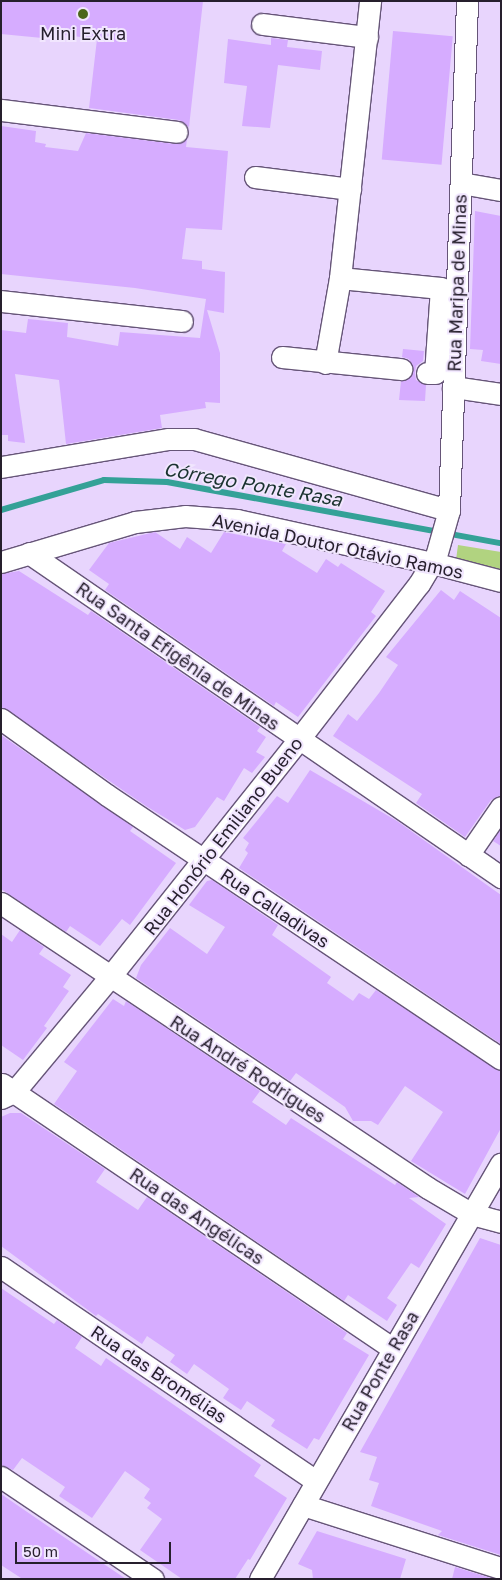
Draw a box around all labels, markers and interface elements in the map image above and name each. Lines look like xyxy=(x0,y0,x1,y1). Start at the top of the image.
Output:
marker: Mini Extra xyxy=(77,8,89,20)
place label: Mini Extra xyxy=(40,22,126,44)
street label: Rua Maripa de Minas xyxy=(443,194,471,372)
water label: Córrego Ponte Rasa xyxy=(162,457,344,511)
street label: Avenida Doutor Otávio Ramos xyxy=(211,509,465,583)
street label: Rua Santa Efigênia de Minas xyxy=(72,577,284,735)
street label: Rua Honório Emiliano Bueno xyxy=(139,733,307,939)
street label: Rua Calladivas xyxy=(216,864,334,952)
street label: Rua André Rodrigues xyxy=(166,1011,330,1127)
street label: Rua das Angélicas xyxy=(126,1163,268,1269)
street label: Rua Ponte Rasa xyxy=(337,1307,423,1435)
street label: Rua das Bromélias xyxy=(87,1321,231,1427)
scale bar xyxy=(18,1532,174,1564)
text: 50 m xyxy=(23,1542,58,1560)

